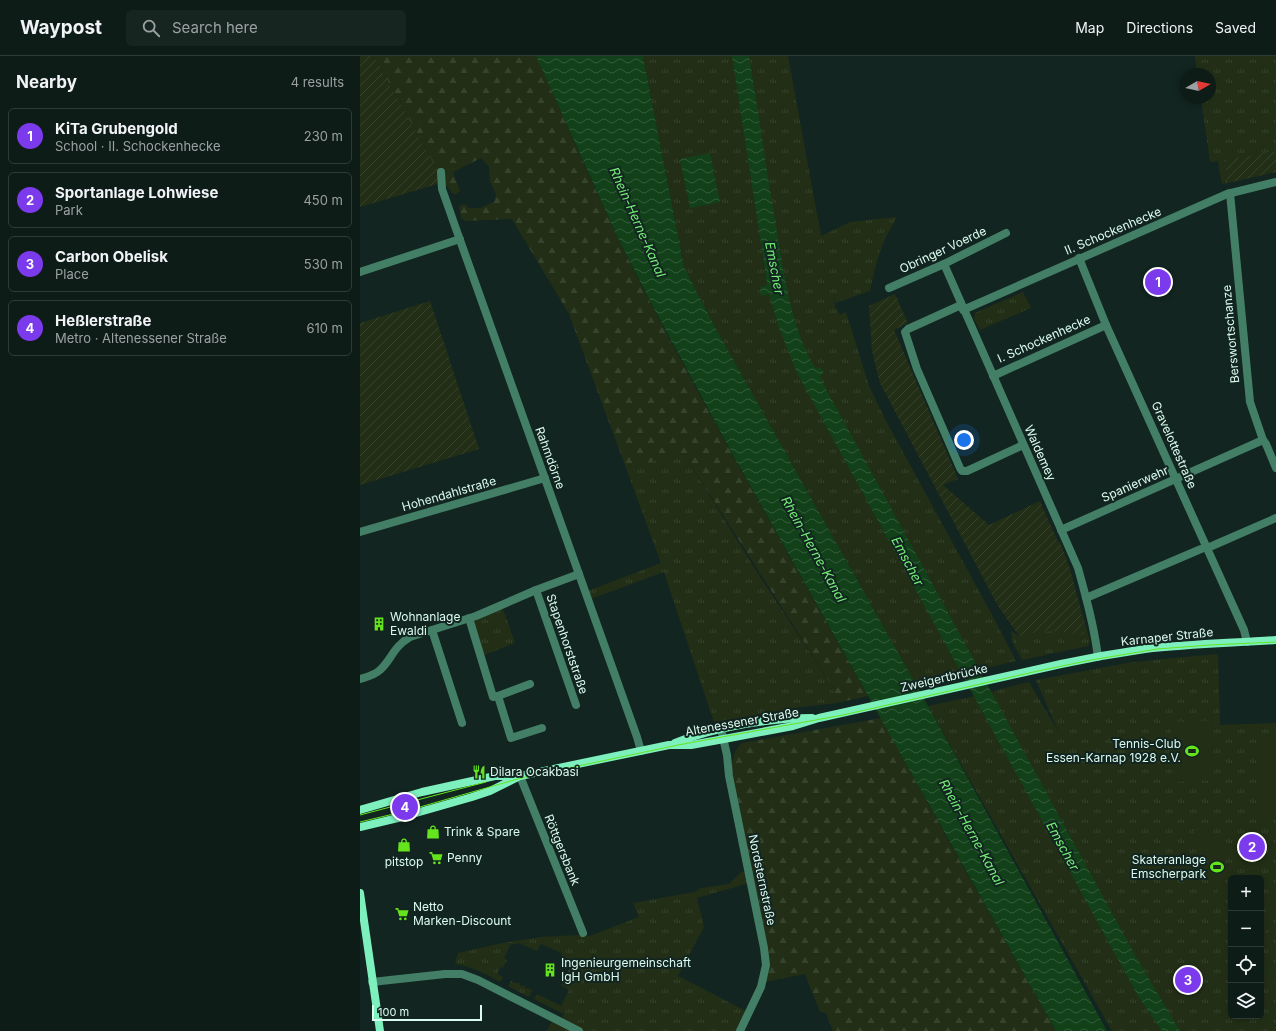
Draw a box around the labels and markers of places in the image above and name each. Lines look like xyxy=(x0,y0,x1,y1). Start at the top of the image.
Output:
pin: 1 xyxy=(1145,267,1171,297)
place label: Wohnanlage Ewaldi xyxy=(390,609,460,638)
building icon: Wohnanlage Ewaldi xyxy=(371,616,387,632)
place label: Tennis-Club Essen-Karnap 1928 e.V. xyxy=(1046,736,1181,765)
sports icon: Tennis-Club Essen-Karnap 1928 e.V. xyxy=(1184,743,1200,759)
restaurant icon: Dilara Ocakbasi xyxy=(471,764,487,780)
place label: Dilara Ocakbasi xyxy=(490,764,579,779)
pin: 4 xyxy=(392,792,418,822)
shop icon: Trink & Spare xyxy=(425,824,441,840)
place label: Trink & Spare xyxy=(444,824,520,839)
pin: 2 xyxy=(1239,832,1265,862)
shop icon: pitstop xyxy=(396,837,412,853)
supermarket icon: Penny xyxy=(428,850,444,866)
place label: Penny xyxy=(447,850,483,865)
place label: Skateranlage Emscherpark xyxy=(1131,852,1206,881)
place label: pitstop xyxy=(385,854,423,869)
sports icon: Skateranlage Emscherpark xyxy=(1209,859,1225,875)
place label: Netto Marken-Discount xyxy=(413,899,511,928)
supermarket icon: Netto Marken-Discount xyxy=(394,906,410,922)
place label: Ingenieurgemeinschaft IgH GmbH xyxy=(561,955,691,984)
building icon: Ingenieurgemeinschaft IgH GmbH xyxy=(542,962,558,978)
pin: 3 xyxy=(1175,965,1201,995)

